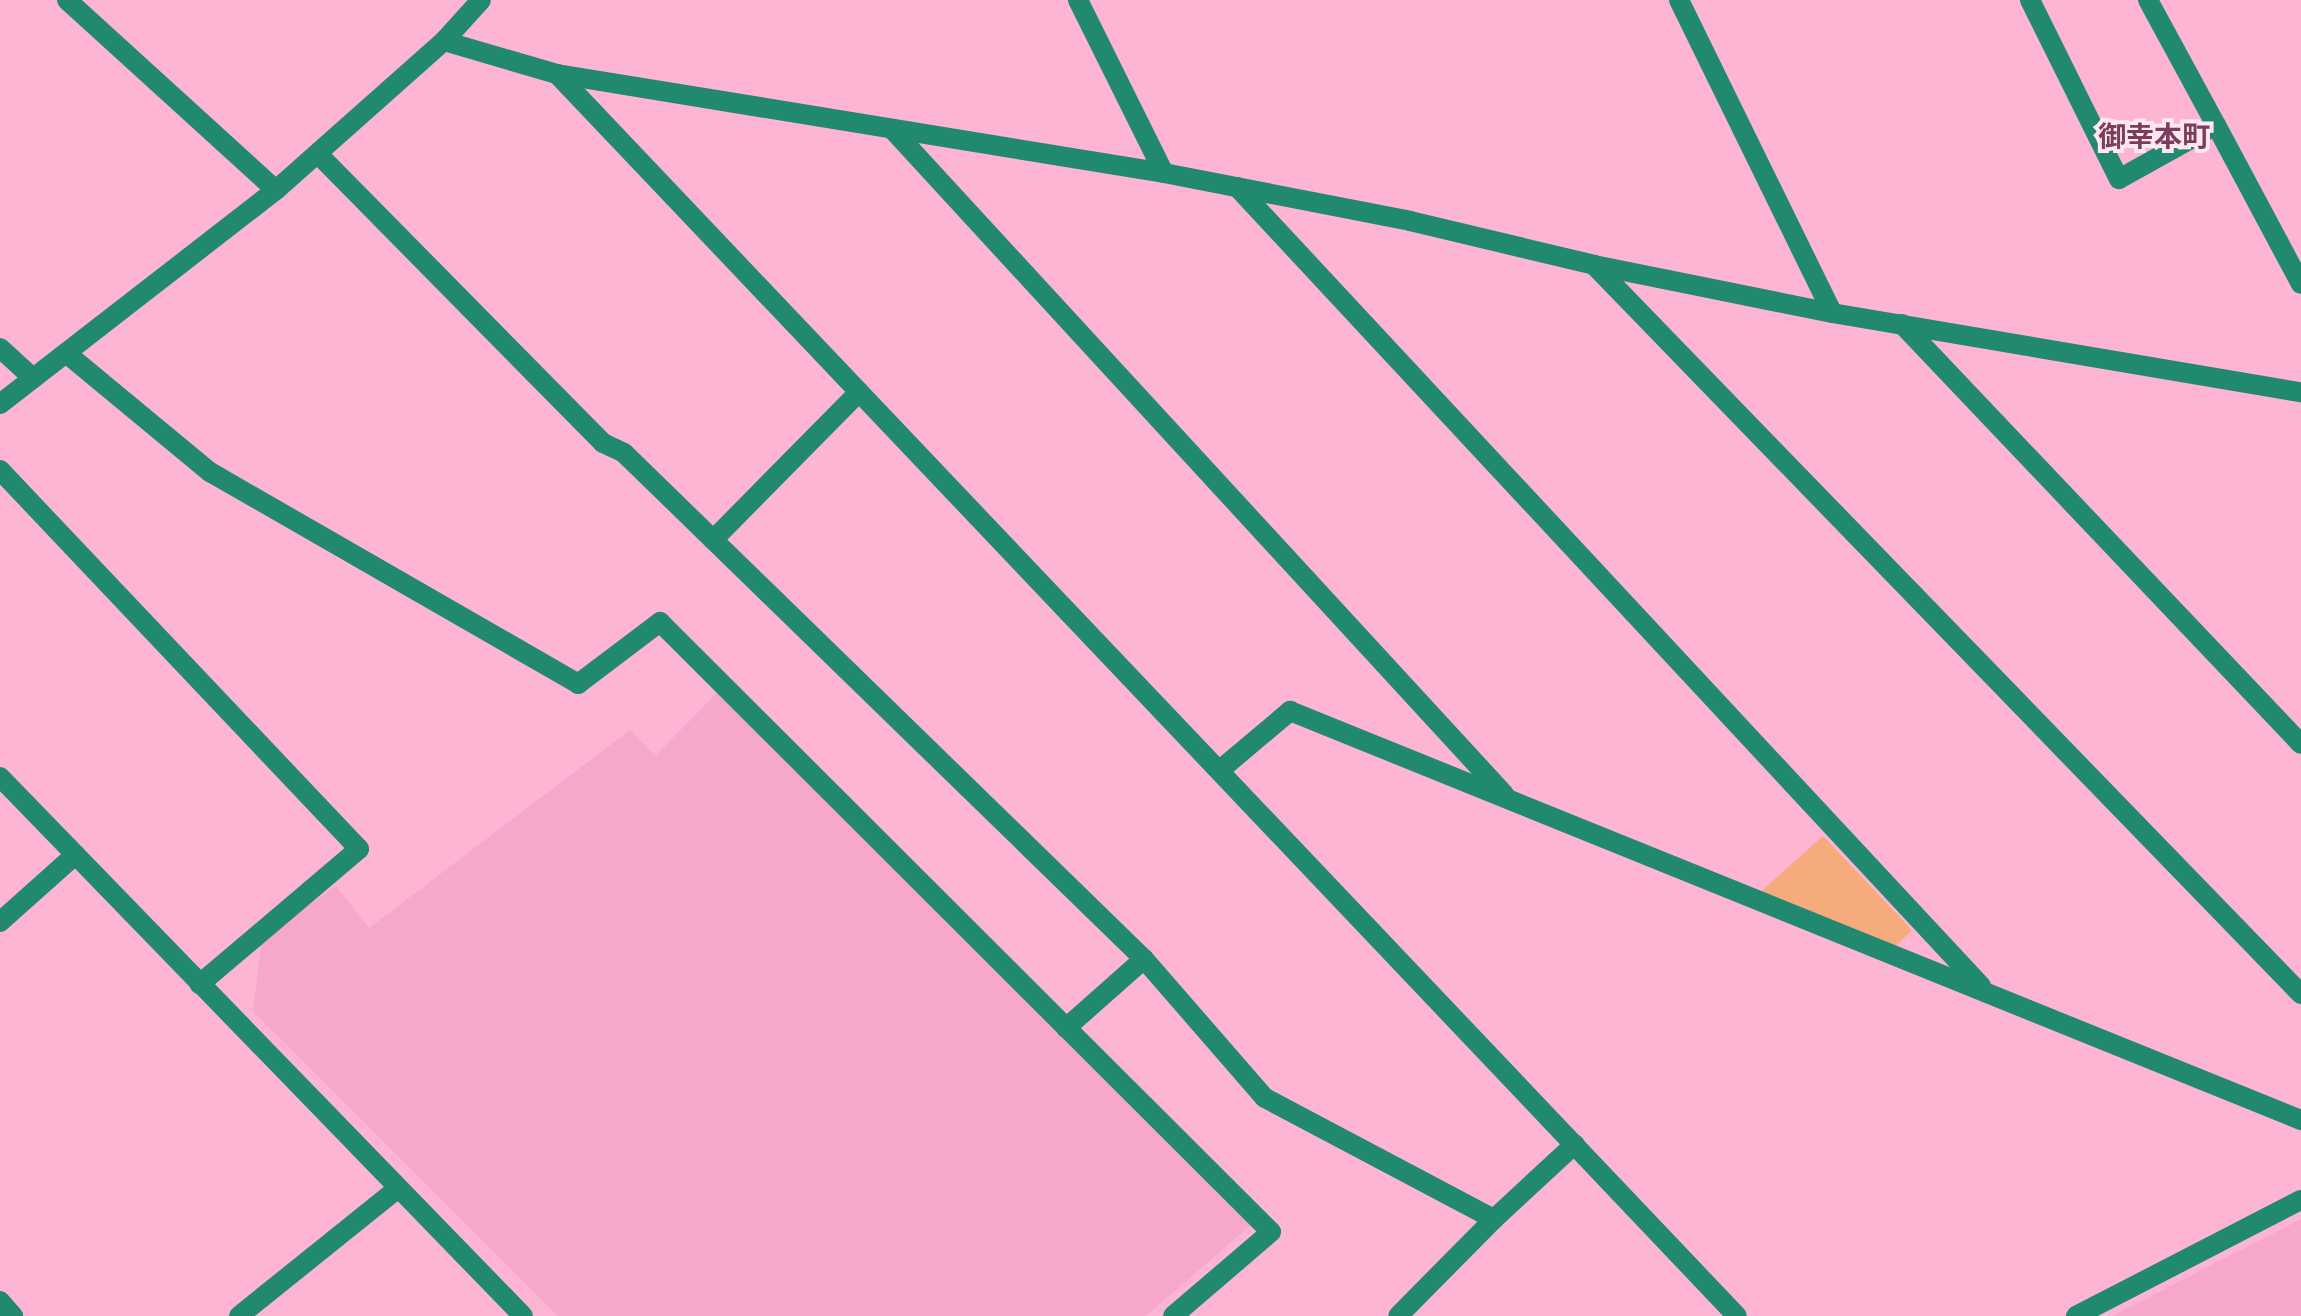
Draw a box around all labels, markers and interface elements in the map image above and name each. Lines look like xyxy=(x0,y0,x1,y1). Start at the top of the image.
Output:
district label: 御幸本町 xyxy=(2098,119,2210,153)

